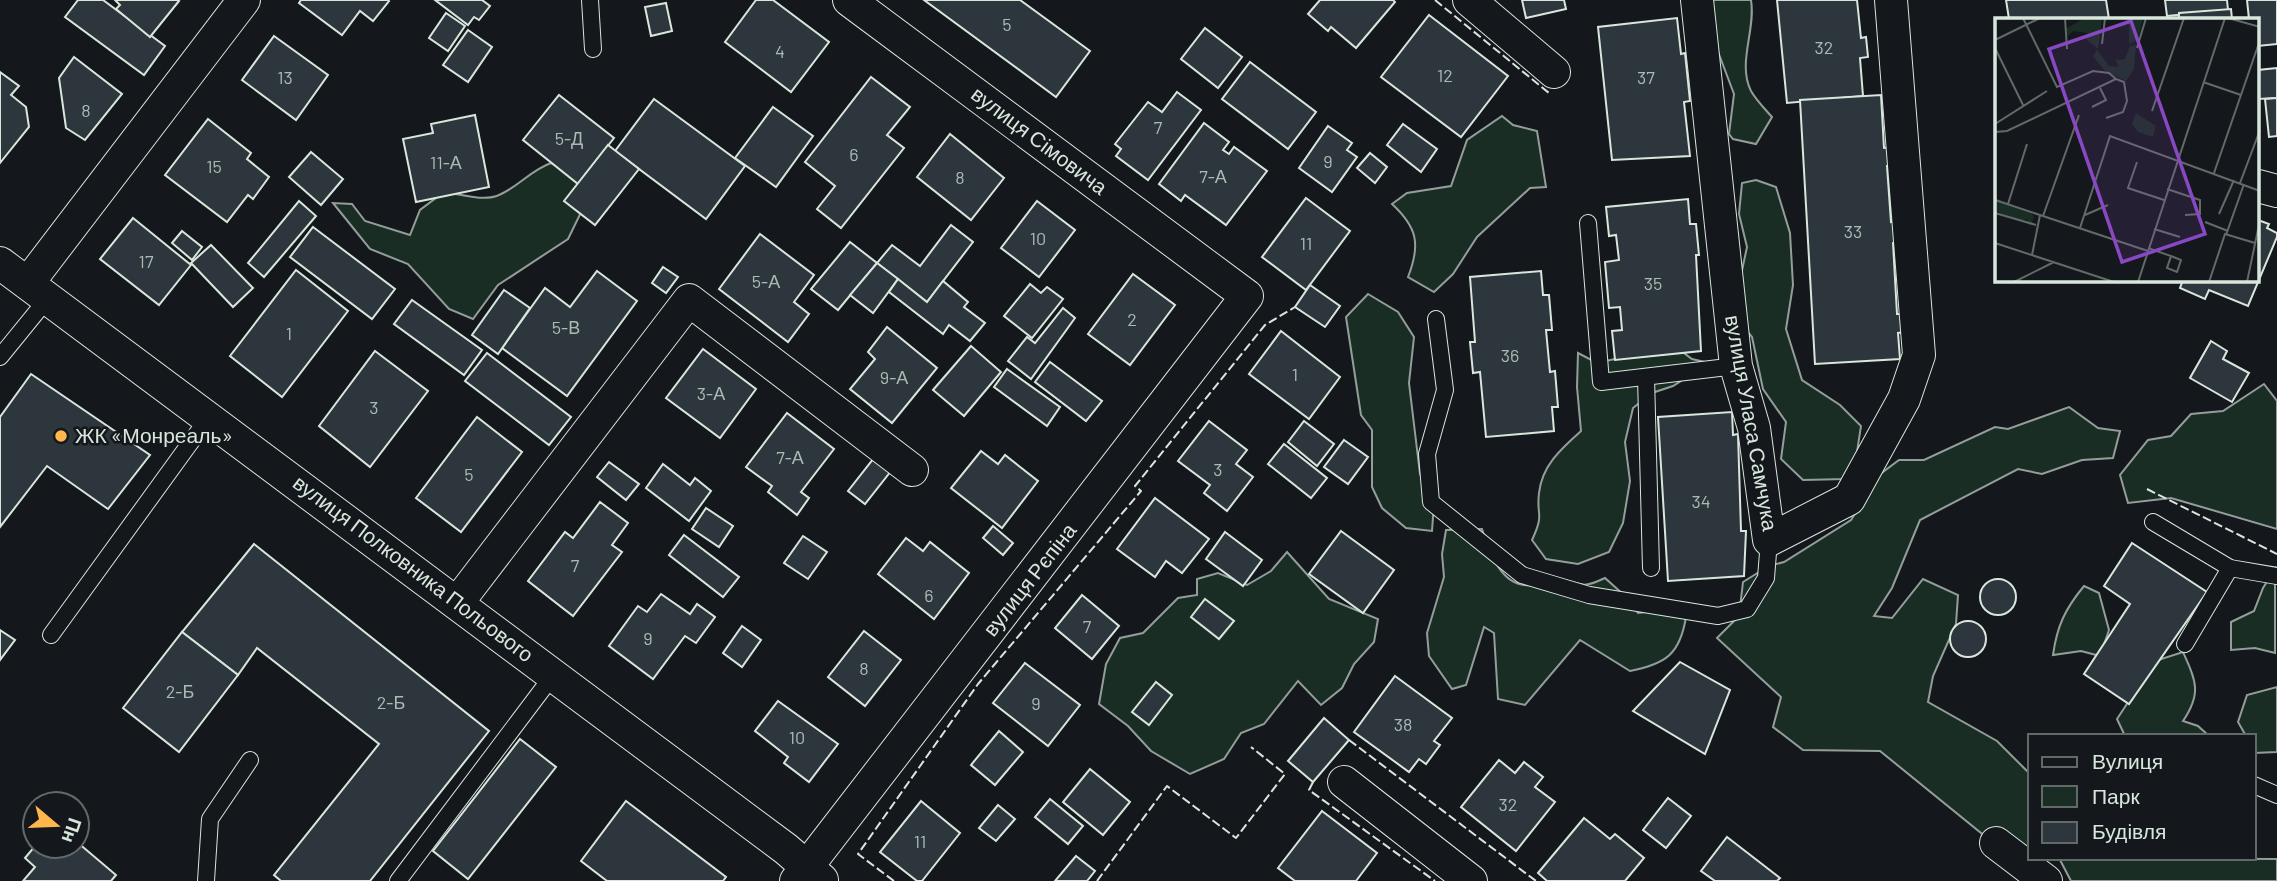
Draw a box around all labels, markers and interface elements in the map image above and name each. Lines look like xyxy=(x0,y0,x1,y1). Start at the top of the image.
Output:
house number: 5 xyxy=(1002,13,1012,35)
inset map xyxy=(1995,18,2260,282)
house number: 32 xyxy=(1815,36,1833,58)
house number: 4 xyxy=(775,40,785,62)
house number: 12 xyxy=(1437,64,1453,86)
house number: 13 xyxy=(277,66,293,88)
house number: 37 xyxy=(1637,66,1655,88)
street label: вулиця Сімовича xyxy=(967,81,1113,199)
house number: 8 xyxy=(81,99,91,121)
house number: 7 xyxy=(1154,116,1163,138)
house number: 5-Д xyxy=(555,127,583,149)
house number: 6 xyxy=(849,143,859,165)
house number: 9 xyxy=(1323,150,1333,172)
house number: 11-А xyxy=(430,151,462,173)
house number: 15 xyxy=(206,155,222,177)
house number: 7-А xyxy=(1199,165,1227,187)
house number: 8 xyxy=(955,166,965,188)
house number: 33 xyxy=(1844,220,1862,242)
house number: 10 xyxy=(1030,227,1046,249)
house number: 11 xyxy=(1300,232,1312,254)
house number: 17 xyxy=(139,250,154,272)
house number: 5-А xyxy=(752,270,780,292)
house number: 35 xyxy=(1644,272,1662,294)
house number: 2 xyxy=(1127,308,1137,330)
street label: вулиця Уласа Самчука xyxy=(1721,313,1784,533)
house number: 5-В xyxy=(552,316,580,338)
house number: 1 xyxy=(286,322,292,344)
house number: 36 xyxy=(1501,344,1519,366)
house number: 1 xyxy=(1292,363,1298,385)
house number: 9-А xyxy=(880,366,908,388)
house number: 3-А xyxy=(697,382,725,404)
house number: 3 xyxy=(369,396,379,418)
place label: ЖК «Монреаль» xyxy=(75,422,233,447)
marker: ЖК «Монреаль» xyxy=(53,428,69,444)
house number: 7-А xyxy=(776,446,804,468)
house number: 3 xyxy=(1213,458,1223,480)
house number: 5 xyxy=(464,463,474,485)
street label: вулиця Полковника Польового xyxy=(289,469,539,666)
house number: 34 xyxy=(1691,490,1711,512)
street label: вулиця Рєпіна xyxy=(977,517,1081,640)
house number: 7 xyxy=(571,554,580,576)
house number: 6 xyxy=(924,584,934,606)
house number: 7 xyxy=(1083,615,1092,637)
house number: 9 xyxy=(643,627,653,649)
house number: 8 xyxy=(859,657,869,679)
house number: 2-Б xyxy=(166,680,194,702)
house number: 2-Б xyxy=(377,691,405,713)
house number: 9 xyxy=(1031,692,1041,714)
house number: 38 xyxy=(1394,713,1412,735)
house number: 10 xyxy=(789,726,805,748)
legend xyxy=(2028,734,2256,860)
text: Вулиця xyxy=(2092,748,2163,773)
text: Парк xyxy=(2092,783,2140,808)
north arrow xyxy=(21,790,91,860)
house number: 32 xyxy=(1499,793,1517,815)
text: Пн xyxy=(58,815,88,846)
text: Будівля xyxy=(2092,818,2166,843)
house number: 11 xyxy=(914,830,926,852)

